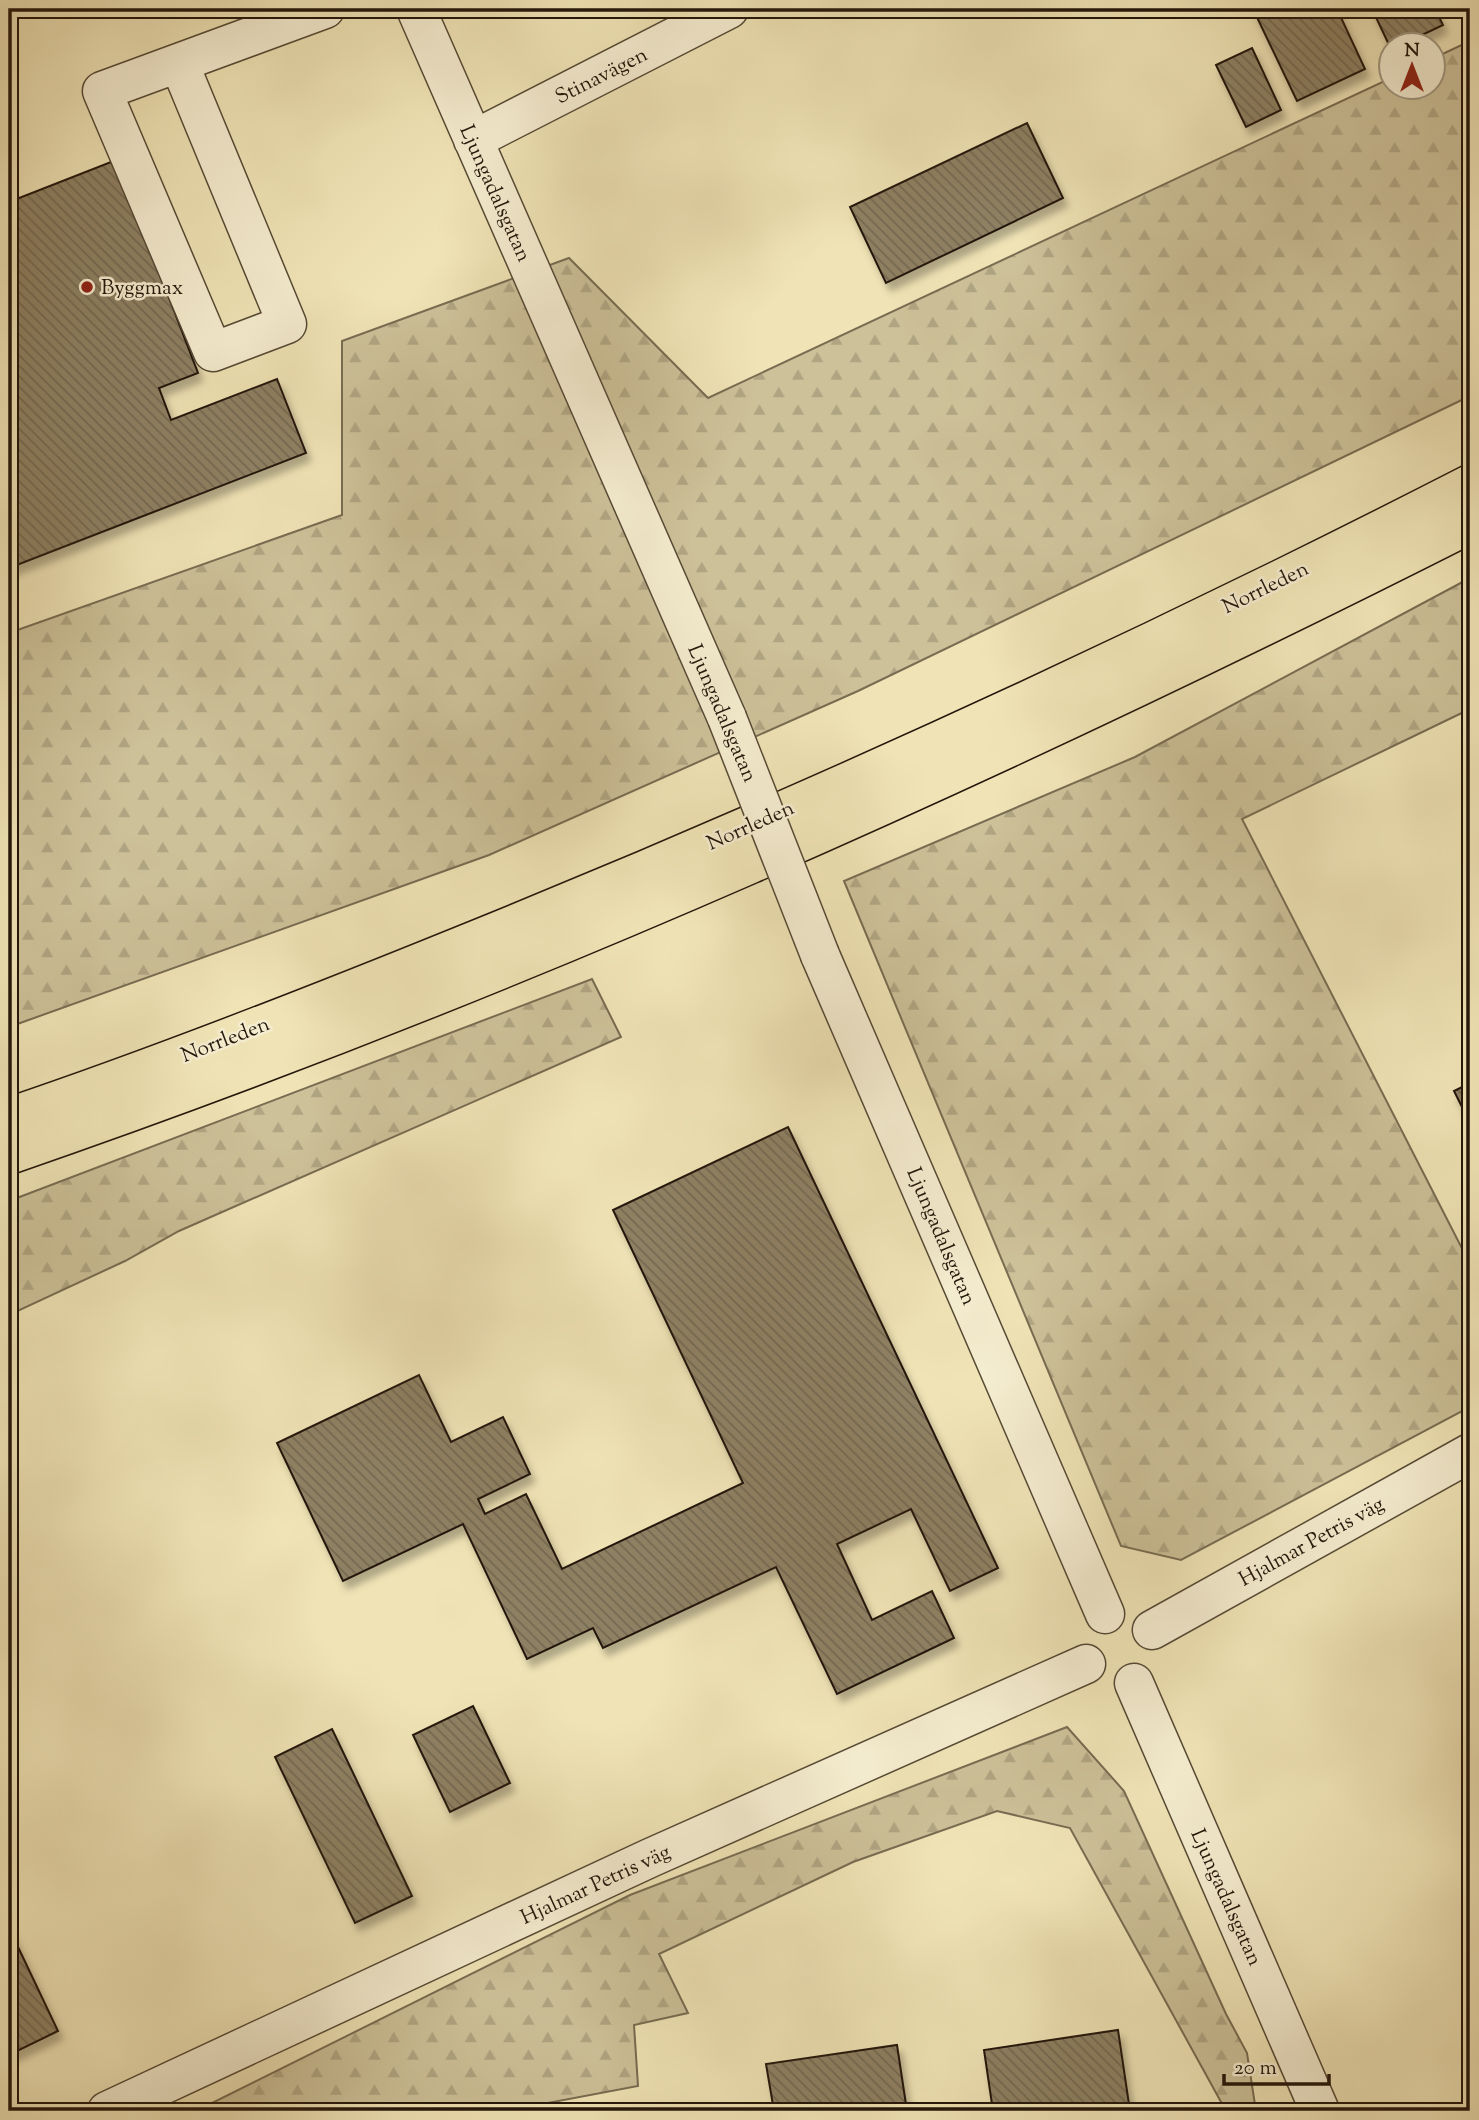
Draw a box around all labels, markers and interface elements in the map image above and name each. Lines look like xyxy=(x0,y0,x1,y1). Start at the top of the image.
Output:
north arrow xyxy=(1378,32,1448,102)
text: N xyxy=(1404,38,1420,65)
street label: Stinavägen xyxy=(550,41,653,113)
street label: Ljungadalsgatan xyxy=(451,121,538,267)
place label: Byggmax xyxy=(101,274,183,304)
marker: Byggmax xyxy=(79,279,95,295)
street label: Norrleden xyxy=(1218,555,1314,623)
street label: Ljungadalsgatan xyxy=(679,640,764,787)
street label: Norrleden xyxy=(702,794,799,859)
street label: Norrleden xyxy=(177,1010,274,1072)
street label: Ljungadalsgatan xyxy=(898,1163,983,1310)
street label: Hjalmar Petris väg xyxy=(1234,1490,1390,1595)
street label: Ljungadalsgatan xyxy=(1182,1825,1269,1971)
street label: Hjalmar Petris väg xyxy=(516,1838,676,1934)
scale bar xyxy=(1224,2043,1328,2087)
text: 20 m xyxy=(1234,2054,1277,2084)

